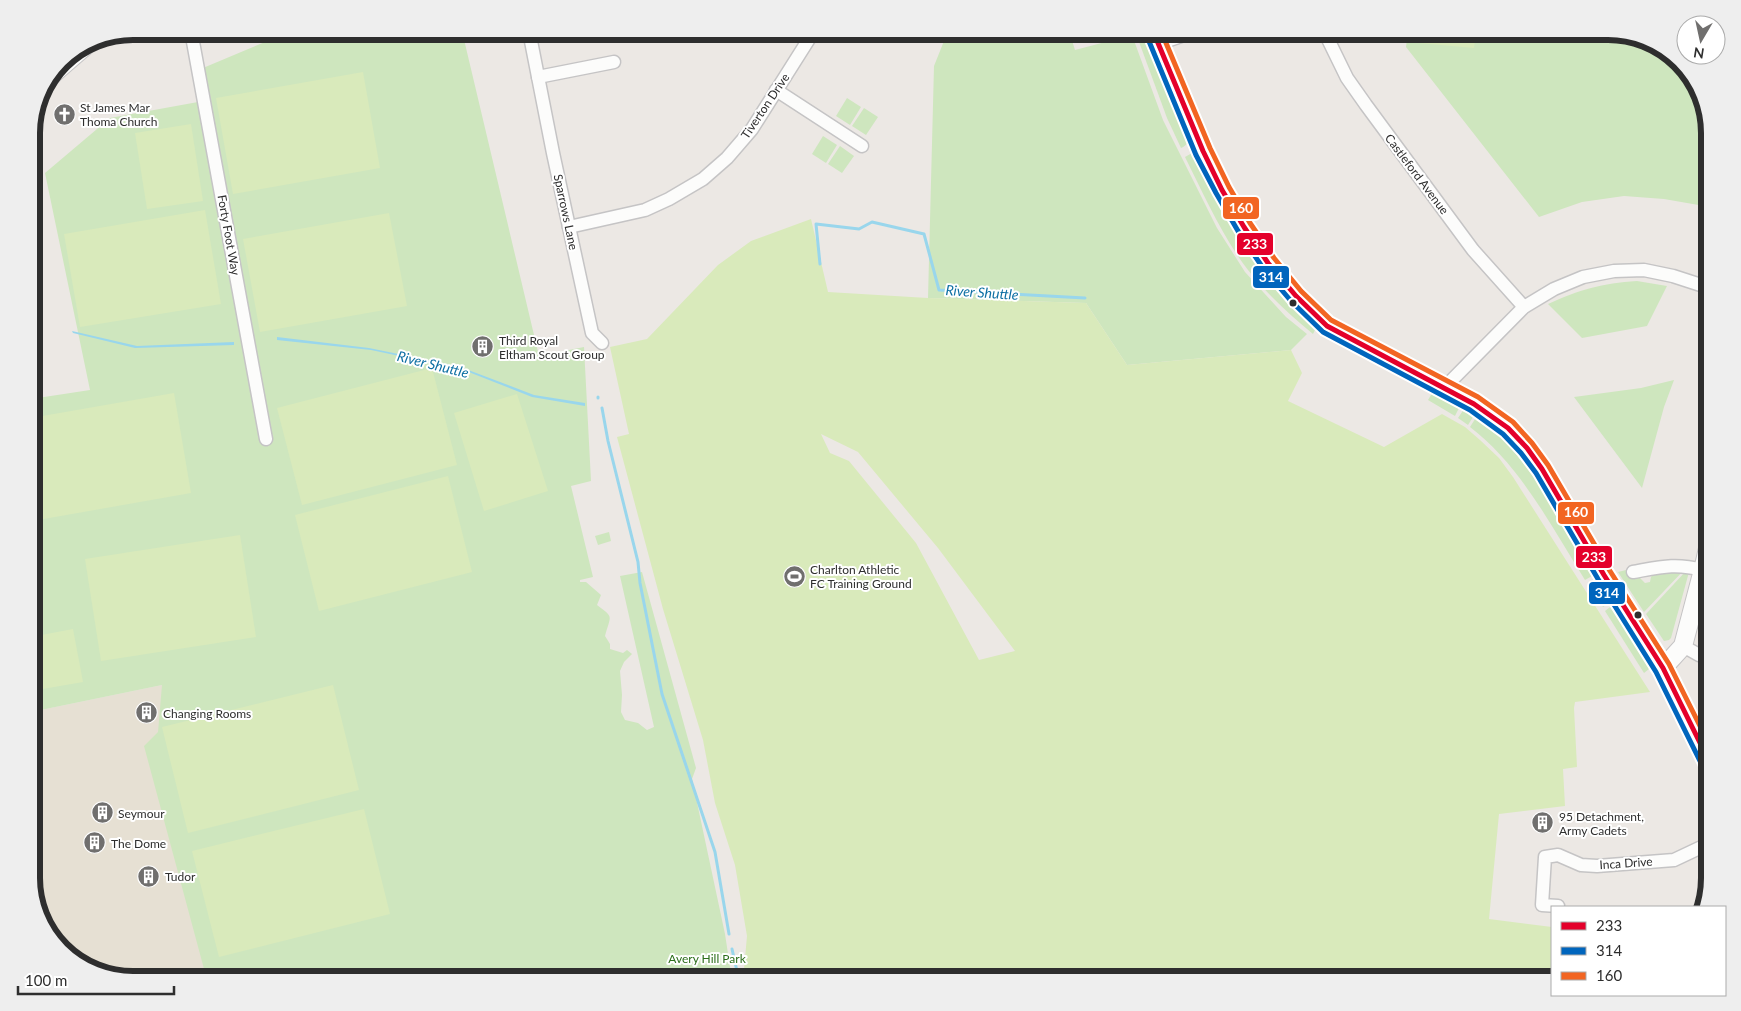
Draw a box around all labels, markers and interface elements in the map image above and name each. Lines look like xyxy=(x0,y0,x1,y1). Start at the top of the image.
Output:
north arrow xyxy=(1676,15,1726,65)
text: N xyxy=(1692,44,1706,63)
street label: Tiverton Drive xyxy=(737,70,793,142)
place label: St James Mar Thoma Church xyxy=(80,100,157,129)
church icon: St James Mar Thoma Church xyxy=(52,102,76,126)
street label: Castleford Avenue xyxy=(1382,131,1452,217)
street label: Sparrows Lane xyxy=(551,173,581,251)
street label: Forty Foot Way xyxy=(215,194,244,277)
line badge: 160 xyxy=(1222,196,1260,220)
text: 160 xyxy=(1229,199,1253,216)
line badge: 233 xyxy=(1236,232,1274,256)
text: 233 xyxy=(1243,235,1267,252)
line badge: 314 xyxy=(1252,265,1290,289)
text: 314 xyxy=(1259,268,1283,285)
water label: River Shuttle xyxy=(945,281,1019,303)
unlabelled marker xyxy=(1288,298,1298,308)
place label: Third Royal Eltham Scout Group xyxy=(499,333,605,362)
building icon: Third Royal Eltham Scout Group xyxy=(471,335,495,359)
water label: River Shuttle xyxy=(395,347,471,381)
line badge: 160 xyxy=(1557,501,1595,525)
text: 160 xyxy=(1564,503,1588,520)
line badge: 233 xyxy=(1575,545,1613,569)
text: 233 xyxy=(1582,548,1606,565)
place label: Charlton Athletic FC Training Ground xyxy=(810,562,912,591)
sports icon: Charlton Athletic FC Training Ground xyxy=(782,564,806,588)
line badge: 314 xyxy=(1588,581,1626,605)
text: 314 xyxy=(1595,584,1619,601)
unlabelled marker xyxy=(1633,610,1643,620)
building icon: Changing Rooms xyxy=(135,701,159,725)
place label: Changing Rooms xyxy=(163,706,251,721)
building icon: Seymour xyxy=(90,801,114,825)
place label: Seymour xyxy=(118,806,165,821)
place label: 95 Detachment, Army Cadets xyxy=(1559,809,1644,838)
building icon: 95 Detachment, Army Cadets xyxy=(1531,811,1555,835)
building icon: The Dome xyxy=(83,831,107,855)
place label: The Dome xyxy=(111,836,166,851)
street label: Inca Drive xyxy=(1599,854,1653,872)
building icon: Tudor xyxy=(137,864,161,888)
place label: Tudor xyxy=(165,869,196,884)
legend xyxy=(1551,906,1726,996)
text: 233 xyxy=(1596,916,1622,934)
text: 314 xyxy=(1596,941,1622,959)
park label: Avery Hill Park xyxy=(668,951,747,966)
scale bar xyxy=(18,964,174,996)
text: 160 xyxy=(1596,966,1622,984)
text: 100 m xyxy=(25,971,67,989)

